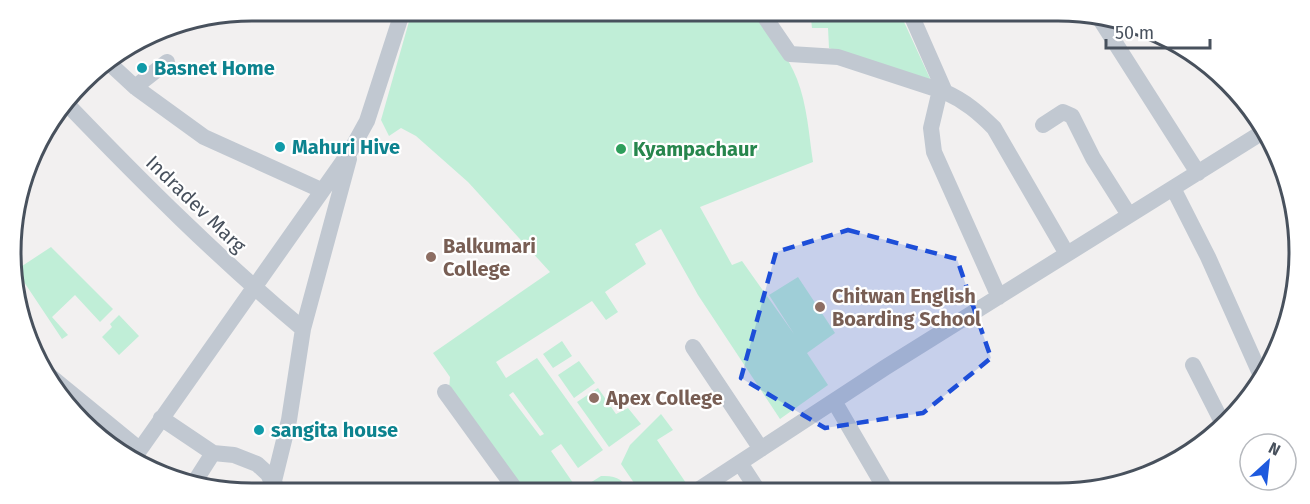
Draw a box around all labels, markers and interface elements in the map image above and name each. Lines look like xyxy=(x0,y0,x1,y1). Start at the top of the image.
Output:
scale bar xyxy=(1106,12,1210,50)
text: 50 m xyxy=(1115,22,1154,44)
place label: Basnet Home xyxy=(154,56,275,80)
marker: Basnet Home xyxy=(135,61,149,75)
place label: Mahuri Hive xyxy=(292,135,400,159)
place label: Kyampachaur xyxy=(633,137,758,161)
marker: Mahuri Hive xyxy=(273,140,287,154)
marker: Kyampachaur xyxy=(614,142,628,156)
street label: Indradev Marg xyxy=(141,150,251,258)
place label: Balkumari College xyxy=(443,234,536,281)
marker: Balkumari College xyxy=(424,250,438,264)
place label: Chitwan English Boarding School xyxy=(832,284,981,331)
marker: Chitwan English Boarding School xyxy=(813,300,827,314)
place label: Apex College xyxy=(605,386,723,410)
marker: Apex College xyxy=(587,391,601,405)
place label: sangita house xyxy=(271,418,398,442)
marker: sangita house xyxy=(252,423,266,437)
north arrow xyxy=(1238,432,1298,492)
text: N xyxy=(1266,438,1284,460)

